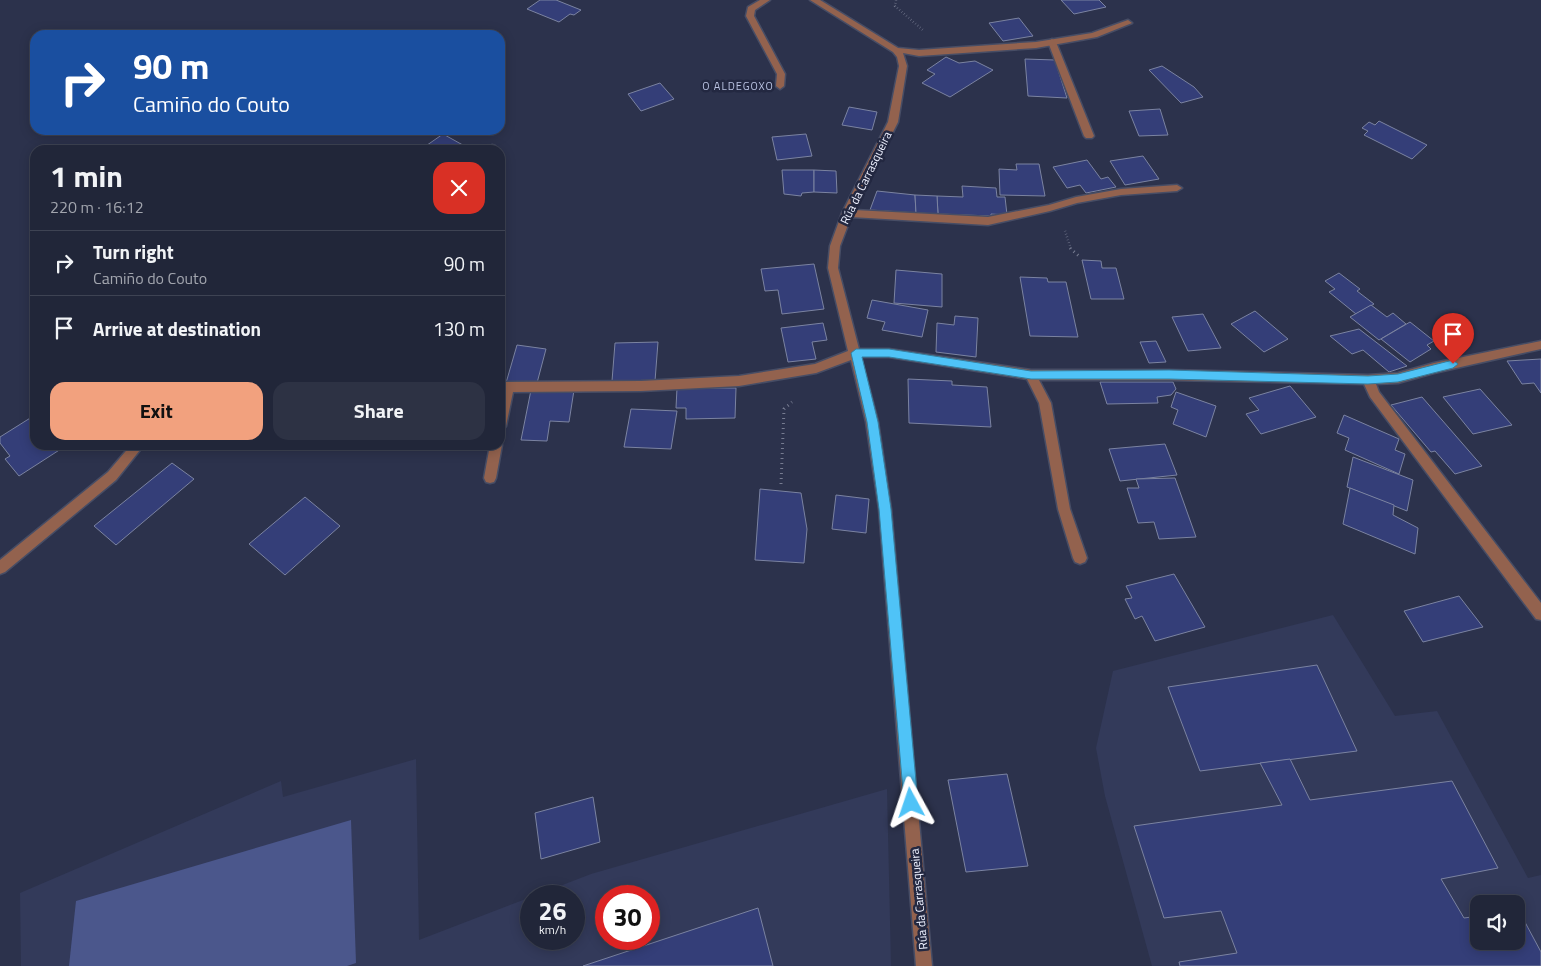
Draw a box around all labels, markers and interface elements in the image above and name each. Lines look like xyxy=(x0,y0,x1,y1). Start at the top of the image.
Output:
text: 90 m xyxy=(133,39,209,93)
icon: right xyxy=(50,50,115,115)
district label: O ALDEGOXO xyxy=(702,78,774,94)
text: Camiño do Couto xyxy=(133,87,290,121)
street label: Rúa da Carrasqueira xyxy=(835,128,896,227)
text: 1 min xyxy=(50,153,123,199)
button: close xyxy=(433,162,485,214)
text: 220 m · 16:12 xyxy=(50,195,144,219)
text: Turn right xyxy=(93,237,174,266)
icon: right xyxy=(50,249,78,277)
text: 90 m xyxy=(444,249,485,278)
text: Camiño do Couto xyxy=(93,266,207,290)
pin xyxy=(1432,313,1474,364)
icon: arrive xyxy=(50,314,78,342)
text: Arrive at destination xyxy=(93,314,261,343)
text: 130 m xyxy=(433,314,485,343)
icon: arrive xyxy=(1439,320,1467,348)
button: Exit xyxy=(50,382,263,440)
button: Share xyxy=(273,382,485,440)
position arrow xyxy=(884,776,936,828)
street label: Rúa da Carrasqueira xyxy=(905,848,932,950)
speed limit sign: 30 xyxy=(595,885,660,950)
text: 26 xyxy=(538,892,567,930)
map controls xyxy=(1470,895,1525,950)
button: sound xyxy=(1470,895,1525,950)
text: km/h xyxy=(539,920,566,939)

